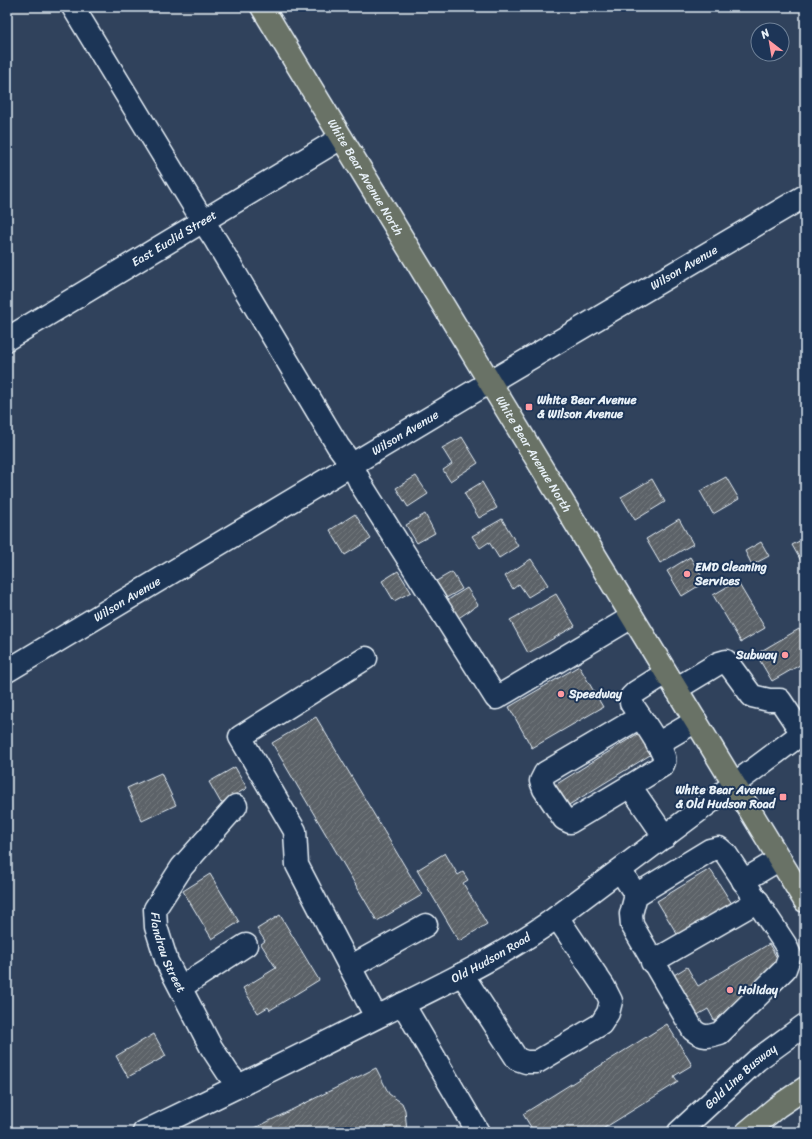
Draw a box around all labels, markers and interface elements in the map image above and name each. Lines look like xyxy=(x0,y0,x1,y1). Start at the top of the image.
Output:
north arrow xyxy=(750,22,790,62)
text: N xyxy=(756,24,774,44)
street label: White Bear Avenue North xyxy=(321,114,409,240)
street label: East Euclid Street xyxy=(127,204,221,273)
street label: Wilson Avenue xyxy=(646,239,722,296)
place label: White Bear Avenue & Wilson Avenue xyxy=(537,389,637,425)
street label: White Bear Avenue North xyxy=(489,391,578,517)
marker: White Bear Avenue & Wilson Avenue xyxy=(524,402,534,412)
street label: Wilson Avenue xyxy=(367,404,443,462)
place label: EMD Cleaning Services xyxy=(694,556,768,592)
marker: EMD Cleaning Services xyxy=(682,569,692,579)
street label: Wilson Avenue xyxy=(89,570,165,628)
place label: Subway xyxy=(735,644,778,666)
marker: Subway xyxy=(780,650,790,660)
place label: Speedway xyxy=(568,683,623,705)
marker: Speedway xyxy=(556,689,566,699)
place label: White Bear Avenue & Old Hudson Road xyxy=(675,779,777,815)
marker: White Bear Avenue & Old Hudson Road xyxy=(778,792,788,802)
street label: Flandrau Street xyxy=(144,912,192,997)
street label: Old Hudson Road xyxy=(447,926,536,989)
place label: Holiday xyxy=(737,979,779,1001)
marker: Holiday xyxy=(725,985,735,995)
street label: Gold Line Busway xyxy=(699,1037,782,1115)

